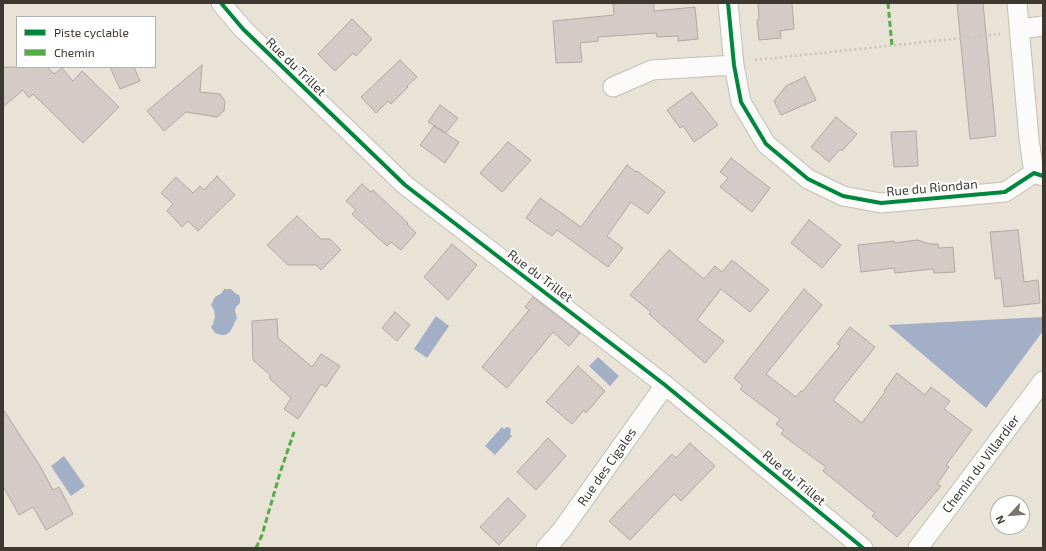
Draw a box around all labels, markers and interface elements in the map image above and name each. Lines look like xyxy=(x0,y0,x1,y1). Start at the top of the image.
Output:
legend xyxy=(16,16,156,68)
text: Piste cyclable xyxy=(54,25,129,39)
street label: Rue du Trillet xyxy=(263,34,329,100)
text: Chemin xyxy=(54,45,95,59)
street label: Rue du Riondan xyxy=(886,176,978,200)
street label: Rue du Trillet xyxy=(504,246,576,306)
street label: Chemin du Villardier xyxy=(939,412,1023,516)
street label: Rue des Cigales xyxy=(574,425,640,509)
street label: Rue du Trillet xyxy=(759,447,829,509)
north arrow xyxy=(990,495,1030,535)
text: N xyxy=(992,514,1007,526)

